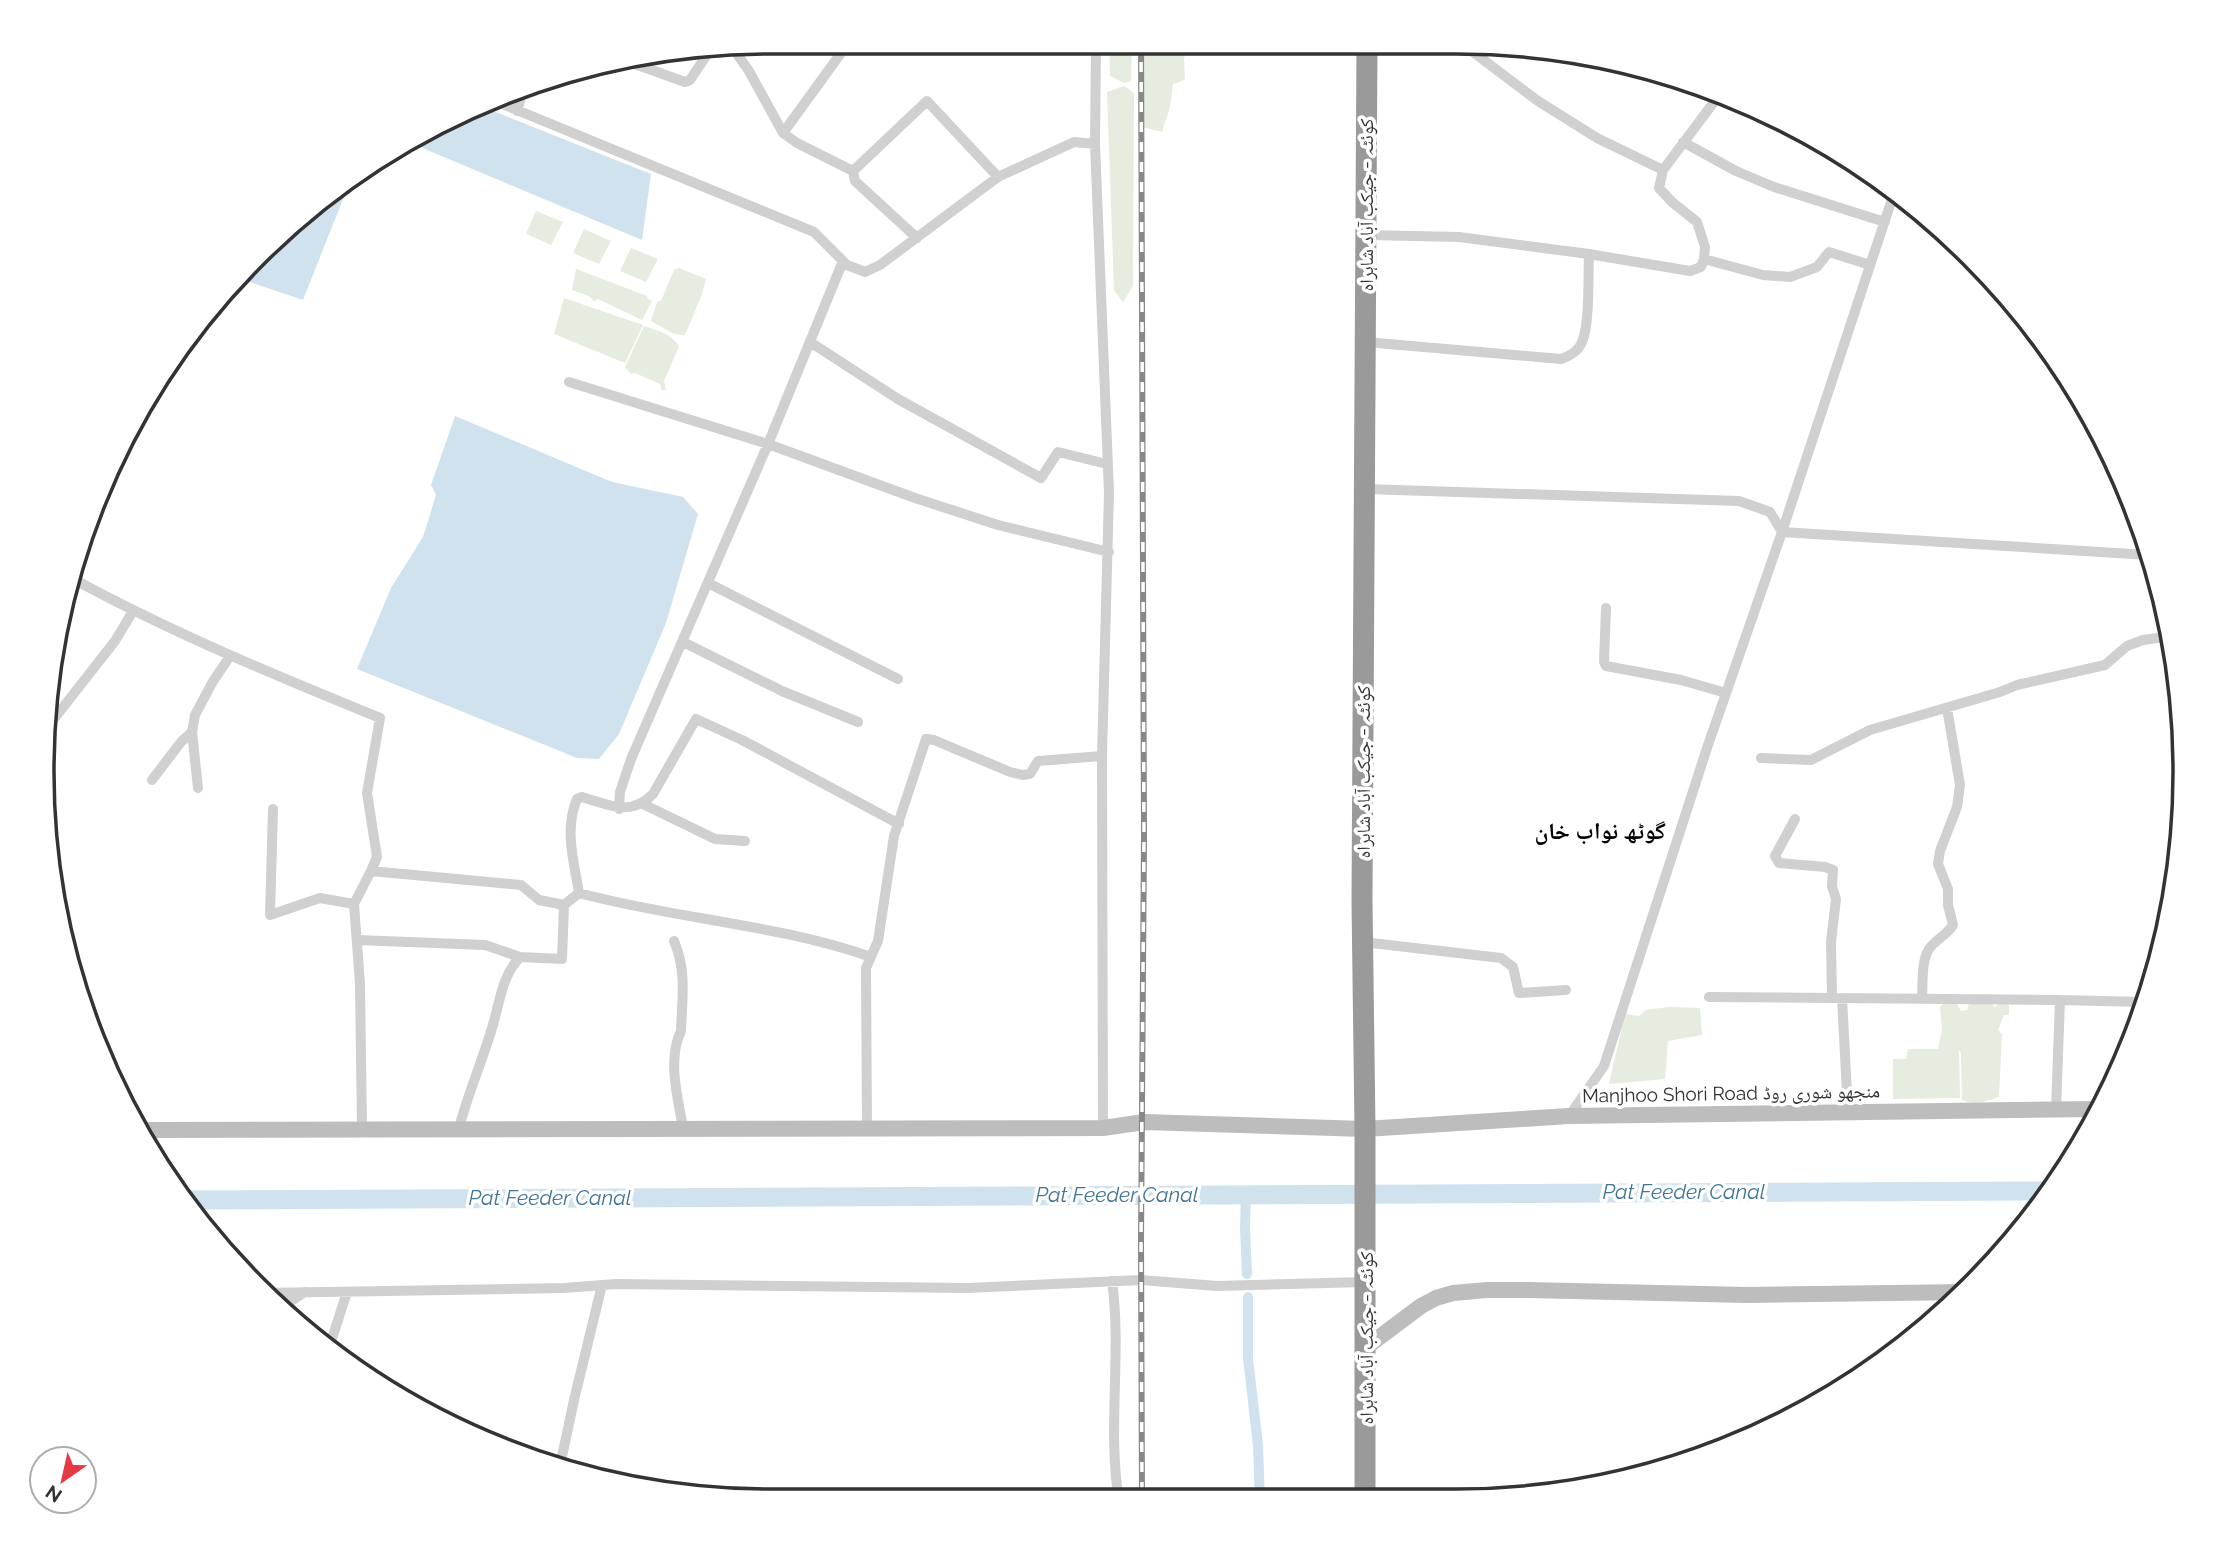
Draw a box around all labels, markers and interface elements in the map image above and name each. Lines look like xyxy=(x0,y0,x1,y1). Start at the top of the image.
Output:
street label: کوئٹہ - جیکب آباد شاہراہ xyxy=(1355,118,1378,292)
street label: کوئٹہ - جیکب آباد شاہراہ xyxy=(1352,685,1375,859)
district label: گوٹھ نواب خان xyxy=(1534,817,1666,845)
street label: Manjhoo Shori Road منجھو شوری روڈ xyxy=(1582,1079,1880,1108)
water label: Pat Feeder Canal xyxy=(1603,1179,1765,1204)
water label: Pat Feeder Canal xyxy=(1036,1182,1198,1207)
water label: Pat Feeder Canal xyxy=(469,1185,631,1210)
street label: کوئٹہ - جیکب آباد شاہراہ xyxy=(1355,1251,1378,1425)
north arrow xyxy=(28,1445,98,1515)
text: N xyxy=(41,1481,66,1507)

